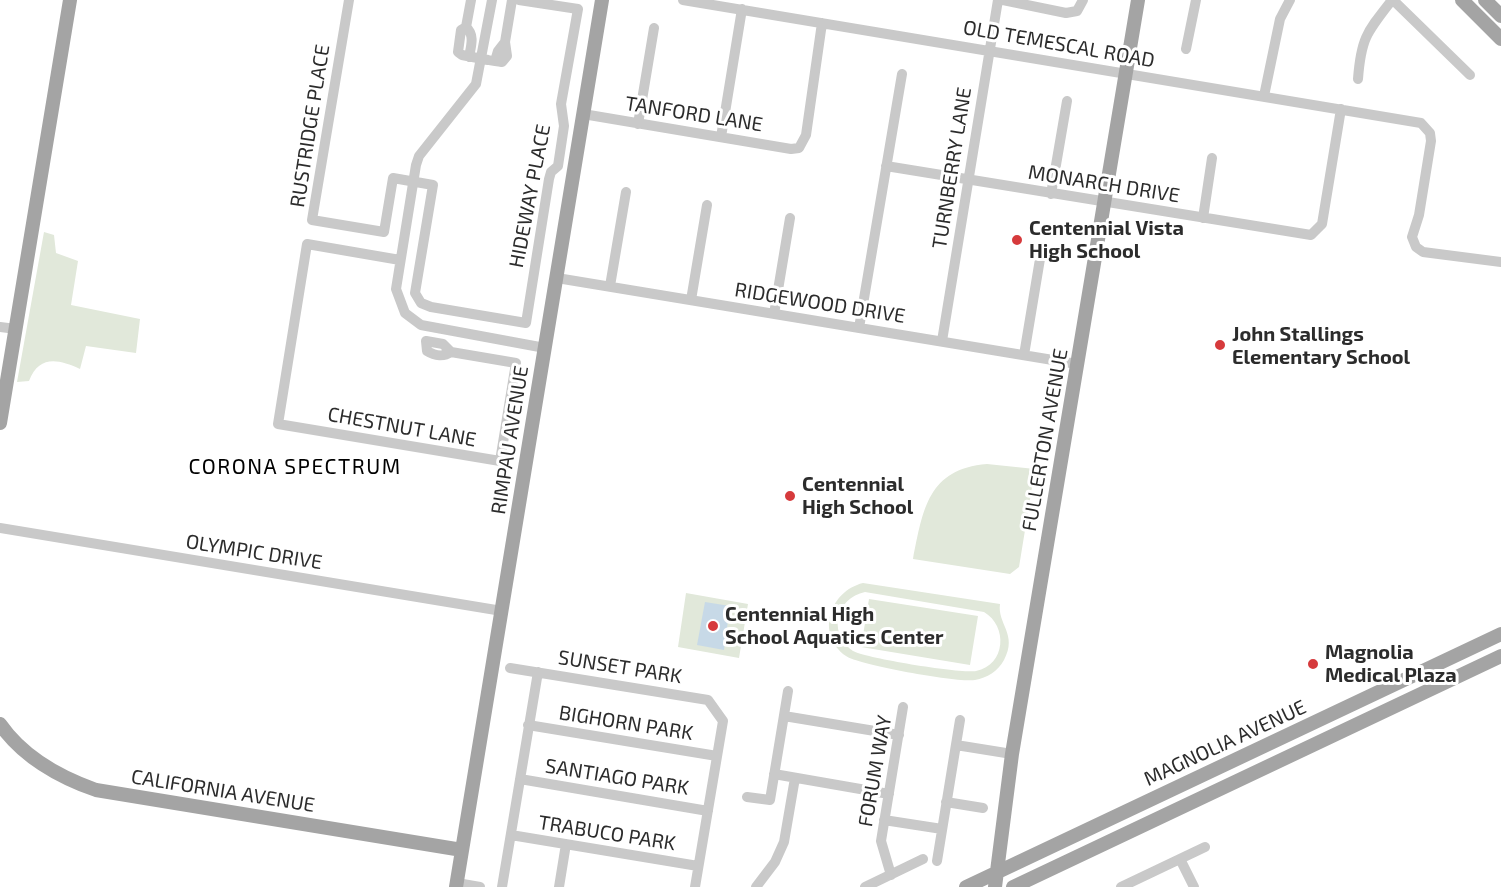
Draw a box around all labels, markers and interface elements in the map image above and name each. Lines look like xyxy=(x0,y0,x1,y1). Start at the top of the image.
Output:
street label: OLD TEMESCAL ROAD xyxy=(961,15,1157,73)
street label: RUSTRIDGE PLACE xyxy=(285,43,335,209)
street label: TURNBERRY LANE xyxy=(927,85,977,251)
street label: TANFORD LANE xyxy=(623,91,765,137)
street label: HIDEWAY PLACE xyxy=(504,122,556,270)
street label: MONARCH DRIVE xyxy=(1026,160,1182,208)
place label: Centennial Vista High School xyxy=(1029,216,1184,263)
marker: Centennial Vista High School xyxy=(1010,233,1024,247)
street label: RIDGEWOOD DRIVE xyxy=(733,278,907,328)
place label: John Stallings Elementary School xyxy=(1232,322,1410,369)
marker: John Stallings Elementary School xyxy=(1213,338,1227,352)
street label: FULLERTON AVENUE xyxy=(1017,347,1073,533)
street label: RIMPAU AVENUE xyxy=(486,364,534,516)
street label: CHESTNUT LANE xyxy=(326,402,478,452)
district label: CORONA SPECTRUM xyxy=(188,454,402,480)
place label: Centennial High School xyxy=(802,472,913,519)
marker: Centennial High School xyxy=(783,489,797,503)
street label: OLYMPIC DRIVE xyxy=(184,529,324,575)
place label: Centennial High School Aquatics Center xyxy=(725,602,944,649)
marker: Centennial High School Aquatics Center xyxy=(706,619,720,633)
place label: Magnolia Medical Plaza xyxy=(1325,640,1457,687)
street label: SUNSET PARK xyxy=(556,645,684,689)
marker: Magnolia Medical Plaza xyxy=(1306,657,1320,671)
street label: MAGNOLIA AVENUE xyxy=(1140,695,1310,791)
street label: BIGHORN PARK xyxy=(557,701,695,745)
street label: FORUM WAY xyxy=(853,713,897,829)
street label: SANTIAGO PARK xyxy=(543,754,691,800)
street label: CALIFORNIA AVENUE xyxy=(129,765,317,817)
street label: TRABUCO PARK xyxy=(537,810,677,856)

